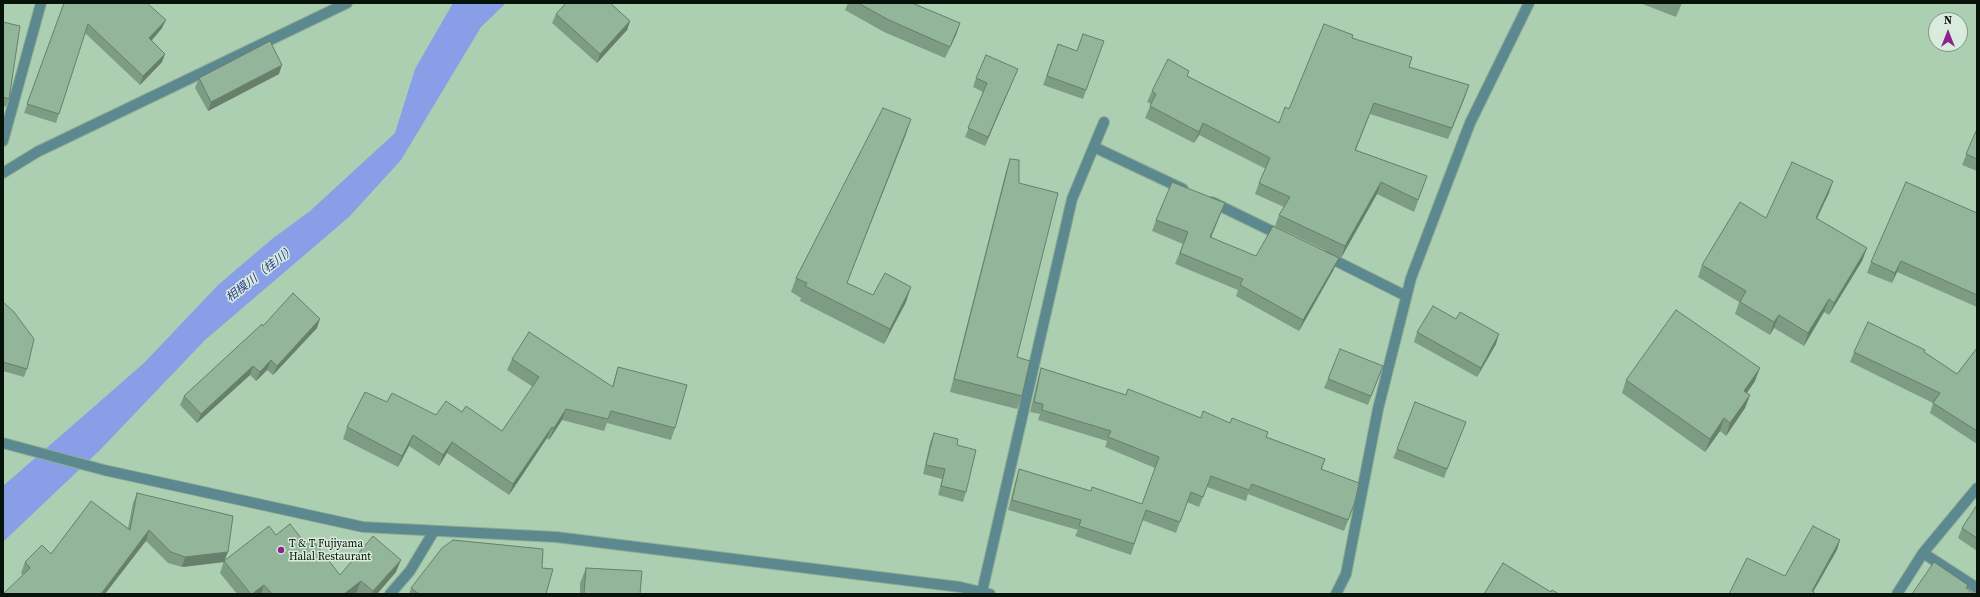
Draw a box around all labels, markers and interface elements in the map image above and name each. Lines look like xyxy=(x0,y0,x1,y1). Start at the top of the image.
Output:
north arrow xyxy=(1928,12,1968,52)
text: N xyxy=(1944,13,1952,28)
water label: 相模川（桂川） xyxy=(223,242,299,306)
place label: T & T Fujiyama Halal Restaurant xyxy=(289,537,371,563)
marker: T & T Fujiyama Halal Restaurant xyxy=(276,545,286,555)

